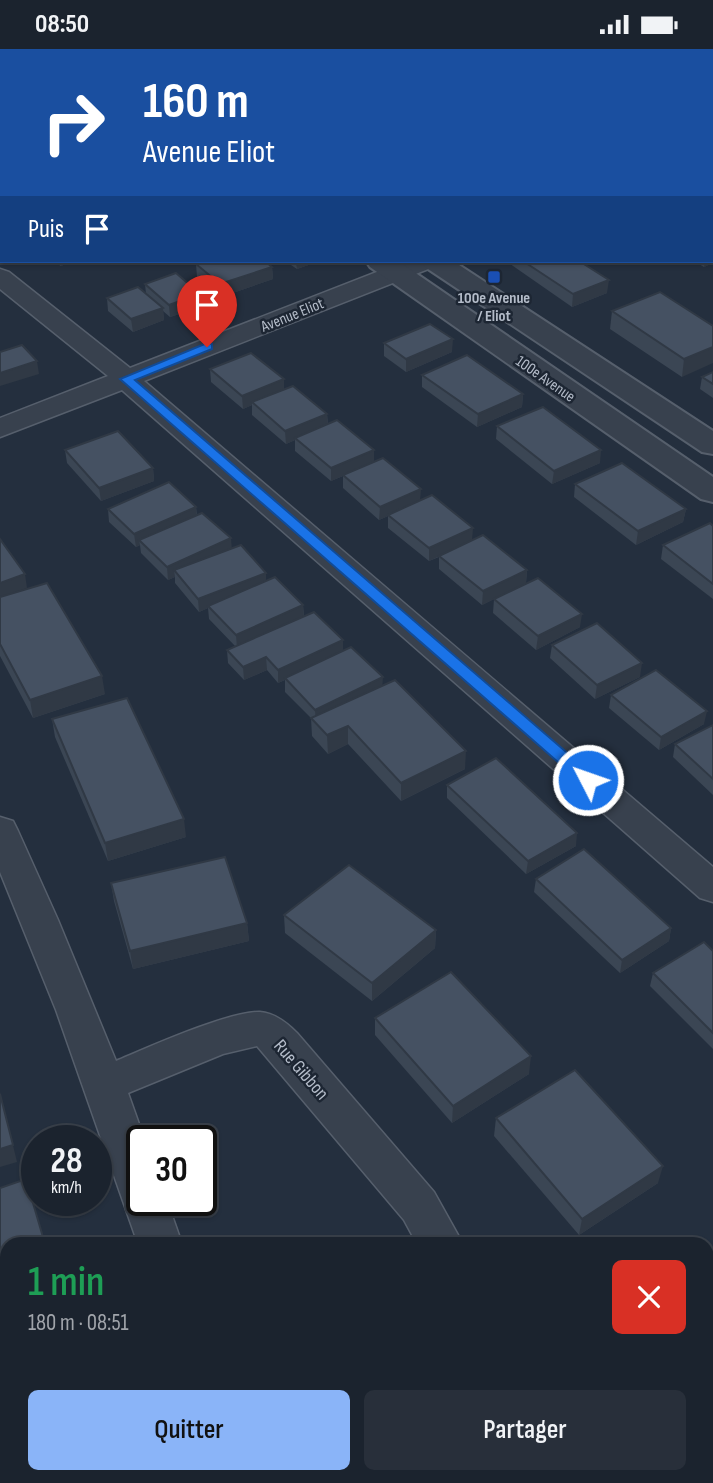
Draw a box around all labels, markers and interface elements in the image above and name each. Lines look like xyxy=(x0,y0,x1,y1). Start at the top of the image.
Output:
text: 08:50 xyxy=(35,9,89,40)
text: 160 m xyxy=(143,73,249,132)
icon: right xyxy=(28,77,119,168)
text: Avenue Eliot xyxy=(143,133,275,172)
icon: arrive xyxy=(78,210,116,248)
text: Puis xyxy=(28,214,64,245)
marker: 100e Avenue / Eliot xyxy=(486,269,502,285)
pin xyxy=(177,275,237,347)
icon: arrive xyxy=(188,286,226,324)
place label: 100e Avenue / Eliot xyxy=(458,289,530,326)
street label: Avenue Eliot xyxy=(257,294,327,337)
street label: 100e Avenue xyxy=(512,352,578,407)
position arrow xyxy=(551,743,625,817)
street label: Rue Gibbon xyxy=(268,1035,333,1105)
speed limit sign: 30 xyxy=(126,1125,217,1216)
text: 28 xyxy=(51,1140,82,1183)
text: km/h xyxy=(51,1177,82,1198)
text: 1 min xyxy=(28,1257,104,1308)
button: close xyxy=(612,1260,686,1334)
text: 180 m · 08:51 xyxy=(28,1309,129,1337)
button: Quitter xyxy=(28,1390,350,1470)
button: Partager xyxy=(364,1390,686,1470)

